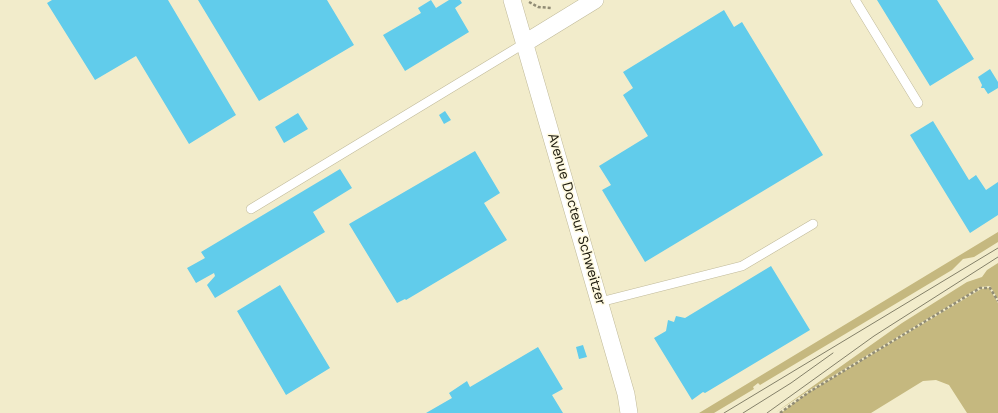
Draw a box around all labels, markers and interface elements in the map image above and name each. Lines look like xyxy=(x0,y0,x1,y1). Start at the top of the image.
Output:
street label: Avenue Docteur Schweitzer xyxy=(543,131,609,307)

